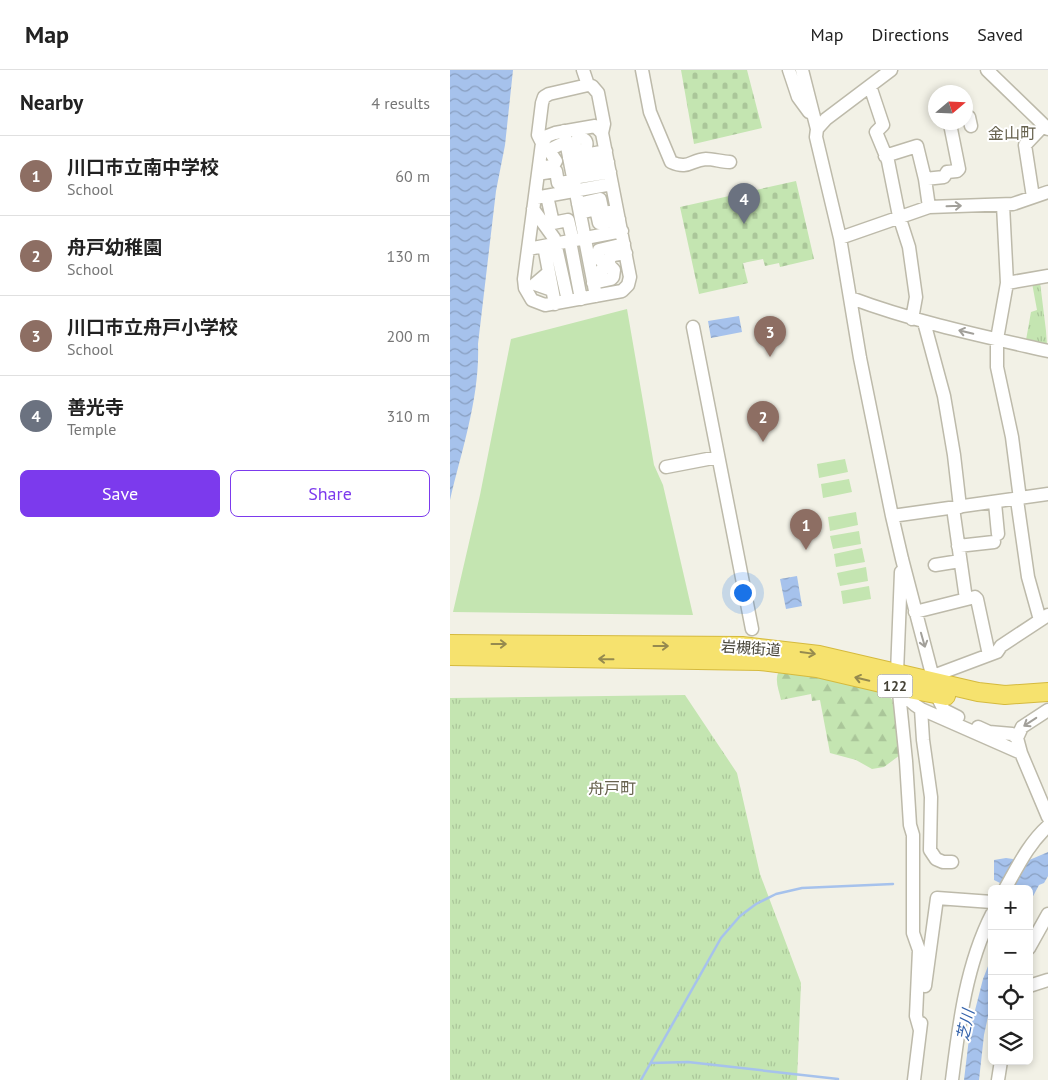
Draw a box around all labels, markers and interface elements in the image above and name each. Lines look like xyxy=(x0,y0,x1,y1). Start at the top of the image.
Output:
text: Map xyxy=(25,19,69,50)
text: Map xyxy=(811,23,843,46)
text: Directions xyxy=(871,23,949,46)
text: Saved xyxy=(977,23,1023,46)
north arrow xyxy=(928,85,973,130)
text: Nearby xyxy=(20,89,83,116)
text: 4 results xyxy=(371,93,430,113)
district label: 金山町 xyxy=(988,123,1036,143)
text: 川口市立南中学校 xyxy=(67,155,219,179)
text: 1 xyxy=(31,166,41,186)
text: 60 m xyxy=(395,166,430,186)
text: School xyxy=(67,179,113,199)
pin: 4 xyxy=(728,183,760,224)
one-way arrow xyxy=(945,201,961,211)
text: 舟戸幼稚園 xyxy=(67,235,162,259)
text: 2 xyxy=(31,246,41,266)
text: 130 m xyxy=(387,246,430,266)
text: School xyxy=(67,259,113,279)
text: 川口市立舟戸小学校 xyxy=(67,315,238,339)
pin: 3 xyxy=(754,316,786,357)
text: 3 xyxy=(31,326,41,346)
text: 200 m xyxy=(387,326,430,346)
one-way arrow xyxy=(959,327,975,336)
text: School xyxy=(67,339,113,359)
text: 善光寺 xyxy=(67,395,124,419)
pin: 2 xyxy=(747,401,779,442)
text: 4 xyxy=(31,406,41,426)
text: 310 m xyxy=(387,406,430,426)
text: Temple xyxy=(67,419,116,439)
button: Save xyxy=(20,470,220,517)
button: Share xyxy=(230,470,430,517)
pin: 1 xyxy=(790,509,822,550)
your location xyxy=(730,580,756,606)
one-way arrow xyxy=(919,632,929,648)
street label: 岩槻街道 xyxy=(720,636,782,660)
one-way arrow xyxy=(490,639,506,649)
one-way arrow xyxy=(653,641,669,650)
one-way arrow xyxy=(800,649,816,659)
one-way arrow xyxy=(598,654,614,664)
one-way arrow xyxy=(855,674,871,683)
road number: 122 xyxy=(878,674,912,698)
one-way arrow xyxy=(1023,717,1037,727)
district label: 舟戸町 xyxy=(588,778,636,798)
map controls xyxy=(988,885,1033,1065)
button: + xyxy=(988,885,1033,930)
button: − xyxy=(988,930,1033,975)
button: locate xyxy=(988,975,1033,1020)
water label: 芝川 xyxy=(952,1005,978,1043)
button: layers xyxy=(988,1020,1033,1065)

